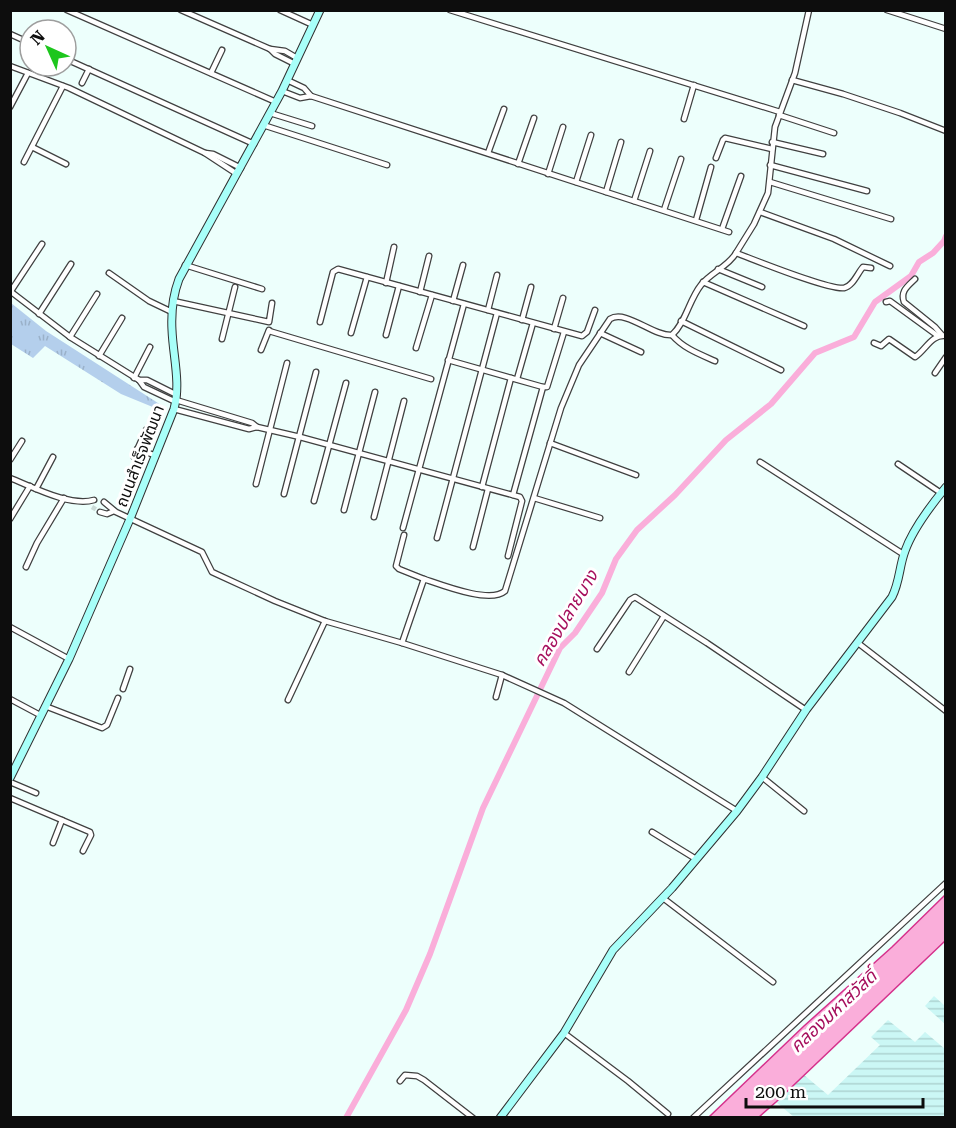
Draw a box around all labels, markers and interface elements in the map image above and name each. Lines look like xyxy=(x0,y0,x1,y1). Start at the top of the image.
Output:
north arrow xyxy=(18,18,78,78)
text: N xyxy=(27,27,49,49)
street label: ถนนสำเร็จพัฒนา xyxy=(112,402,168,510)
water label: คลองปลายบาง xyxy=(528,565,603,670)
water label: คลองมหาสวัสดิ์ xyxy=(785,962,884,1056)
scale bar xyxy=(746,1071,923,1109)
text: 200 m xyxy=(755,1081,806,1102)

